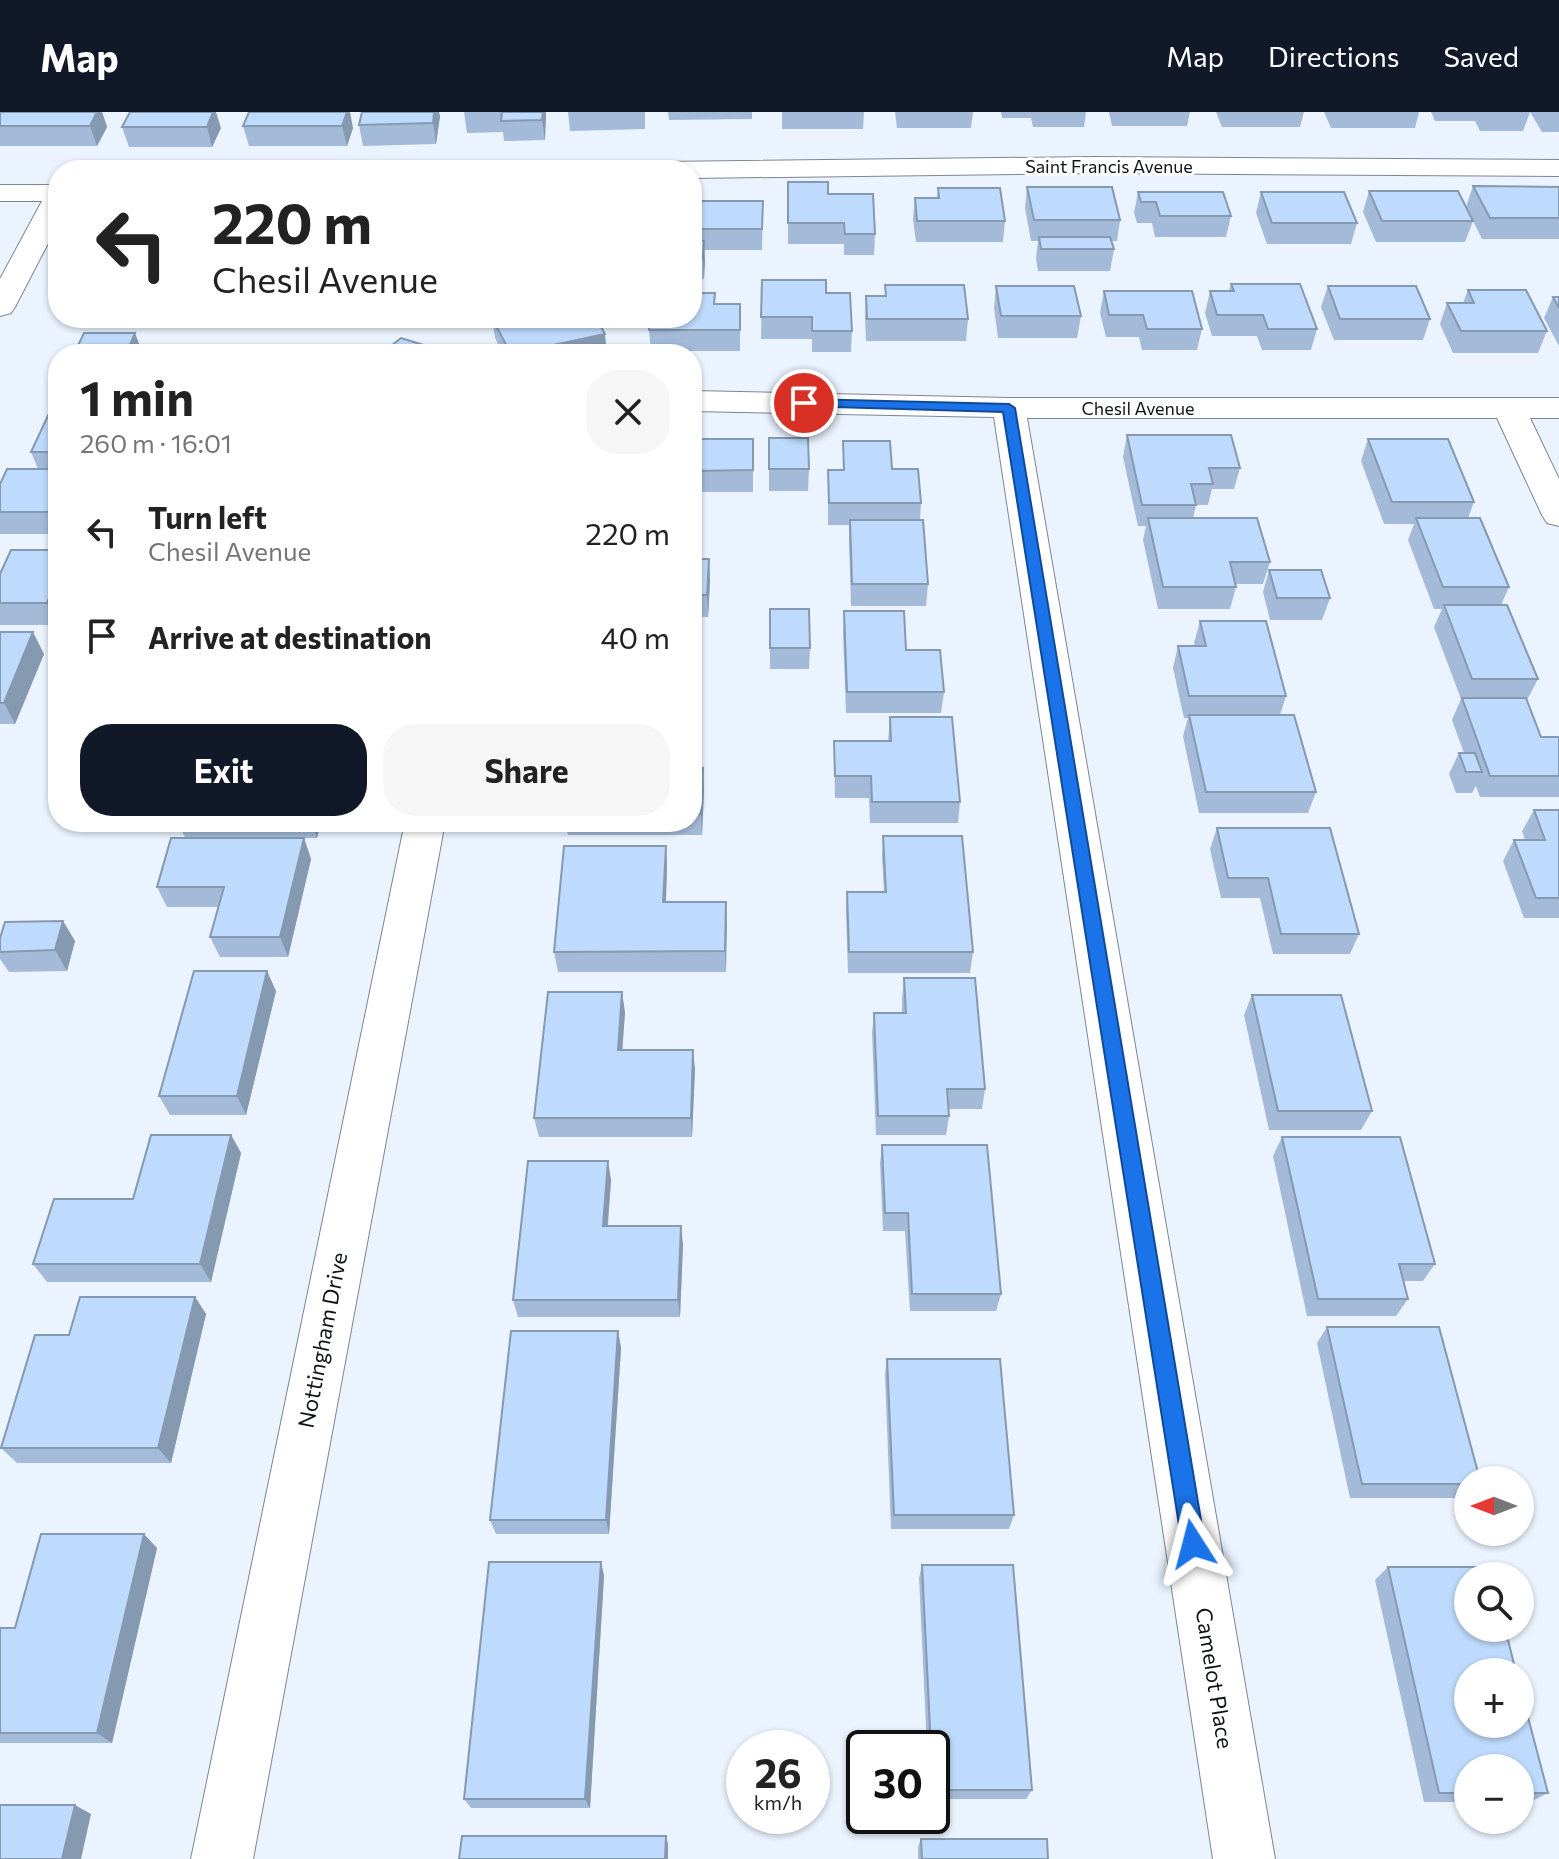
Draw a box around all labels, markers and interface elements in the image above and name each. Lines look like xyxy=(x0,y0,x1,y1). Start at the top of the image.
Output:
text: Map xyxy=(40,33,119,80)
text: Map xyxy=(1166,39,1224,73)
text: Directions xyxy=(1268,39,1399,73)
text: Saved xyxy=(1443,39,1519,73)
street label: Saint Francis Avenue xyxy=(1025,155,1193,177)
text: 220 m xyxy=(212,187,372,256)
icon: left xyxy=(80,192,184,296)
text: Chesil Avenue xyxy=(212,256,438,300)
text: 1 min xyxy=(80,367,194,426)
pin xyxy=(770,369,838,437)
button: close xyxy=(586,370,670,454)
icon: arrive xyxy=(782,381,826,425)
street label: Chesil Avenue xyxy=(1082,397,1194,419)
text: 260 m · 16:01 xyxy=(80,427,232,458)
text: Turn left xyxy=(148,498,267,535)
icon: left xyxy=(80,510,124,554)
text: 220 m xyxy=(585,514,670,551)
text: Chesil Avenue xyxy=(148,535,311,566)
icon: arrive xyxy=(80,614,124,658)
text: Arrive at destination xyxy=(148,618,432,655)
text: 40 m xyxy=(601,618,670,655)
button: Exit xyxy=(80,724,367,816)
button: Share xyxy=(383,724,670,816)
street label: Nottingham Drive xyxy=(292,1250,352,1430)
north arrow xyxy=(1454,1466,1534,1546)
map controls xyxy=(1454,1466,1534,1834)
position arrow xyxy=(1151,1502,1235,1586)
button: search xyxy=(1454,1562,1534,1642)
street label: Camelot Place xyxy=(1191,1605,1239,1751)
button: + xyxy=(1454,1658,1534,1738)
speed limit sign: 30 xyxy=(846,1730,950,1834)
text: 26 xyxy=(754,1747,802,1796)
button: − xyxy=(1454,1754,1534,1834)
text: km/h xyxy=(754,1790,802,1814)

